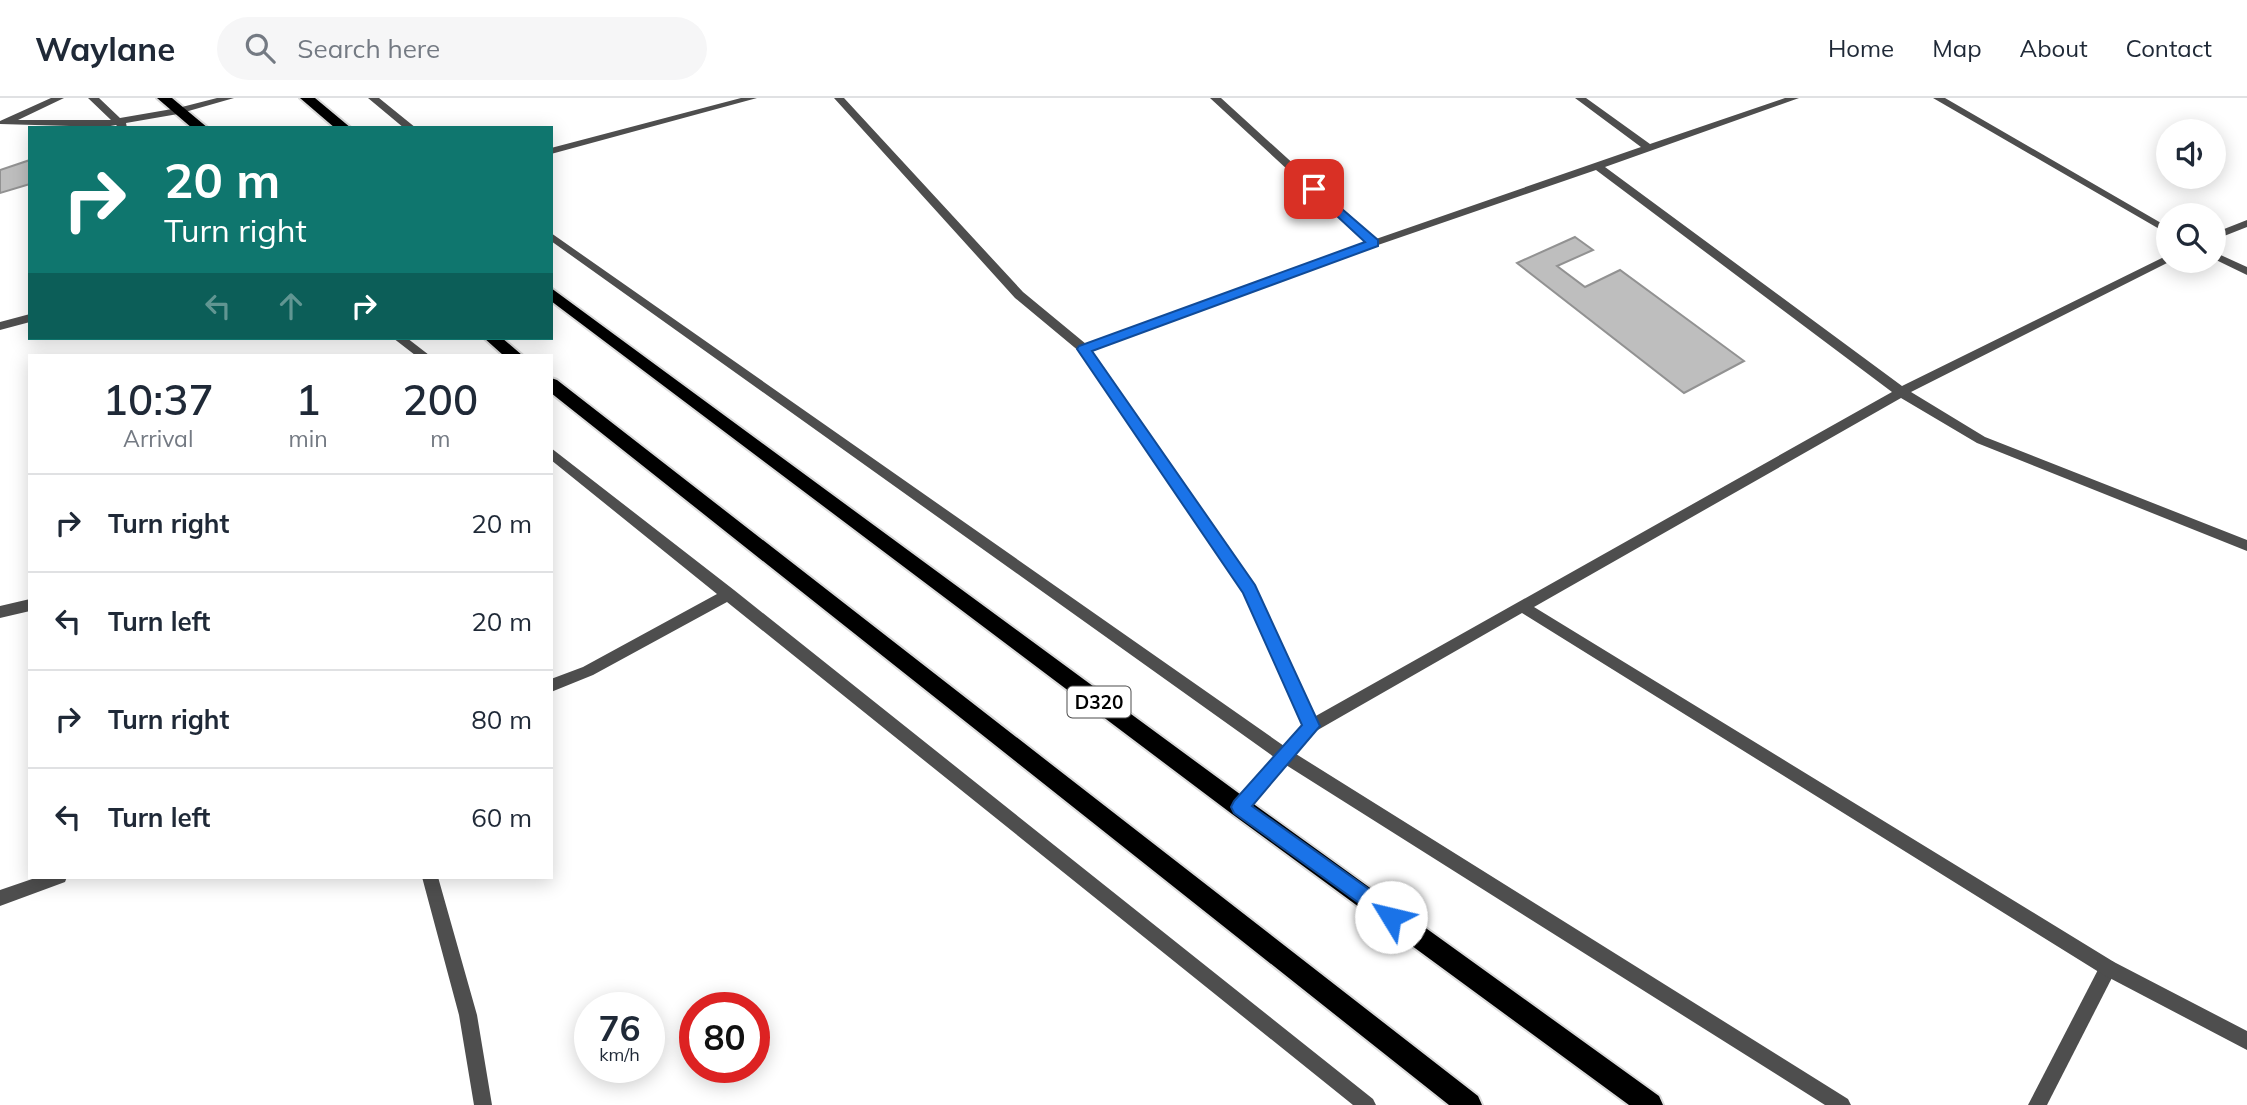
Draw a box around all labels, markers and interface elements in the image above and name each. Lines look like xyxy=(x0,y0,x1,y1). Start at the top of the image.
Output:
search box xyxy=(217,17,707,80)
text: Waylane xyxy=(35,28,175,69)
icon: search xyxy=(241,29,279,67)
text: Search here xyxy=(297,32,440,65)
text: Home xyxy=(1828,33,1894,63)
text: Map xyxy=(1932,33,1982,63)
text: About xyxy=(2020,33,2088,63)
text: Contact xyxy=(2126,33,2212,63)
map controls xyxy=(2156,119,2226,273)
button: sound xyxy=(2156,119,2226,189)
text: 20 m xyxy=(164,149,280,210)
icon: right xyxy=(49,154,140,245)
pin xyxy=(1284,159,1344,219)
icon: arrive xyxy=(1295,170,1333,208)
button: search xyxy=(2156,203,2226,273)
text: Turn right xyxy=(164,210,307,250)
icon: left xyxy=(199,287,237,325)
icon: ahead xyxy=(272,287,310,325)
icon: right xyxy=(345,287,383,325)
text: 10:37 xyxy=(103,373,214,426)
text: 1 xyxy=(295,373,321,426)
text: 200 xyxy=(403,373,478,426)
text: Arrival xyxy=(123,424,193,453)
text: min xyxy=(288,424,328,453)
text: m xyxy=(430,424,450,453)
icon: right xyxy=(49,504,87,542)
text: Turn right xyxy=(108,507,229,540)
text: 20 m xyxy=(471,507,532,540)
icon: left xyxy=(49,602,87,640)
text: Turn left xyxy=(108,605,210,638)
text: 20 m xyxy=(471,605,532,638)
road number: D320 xyxy=(1068,687,1130,718)
icon: right xyxy=(49,700,87,738)
text: Turn right xyxy=(108,703,229,736)
text: 80 m xyxy=(471,703,532,736)
icon: left xyxy=(49,798,87,836)
text: Turn left xyxy=(108,801,210,834)
text: 60 m xyxy=(471,801,532,834)
position arrow xyxy=(1354,880,1428,954)
speed limit sign: 80 xyxy=(679,992,770,1083)
text: 76 xyxy=(598,1006,641,1050)
text: km/h xyxy=(599,1043,640,1066)

